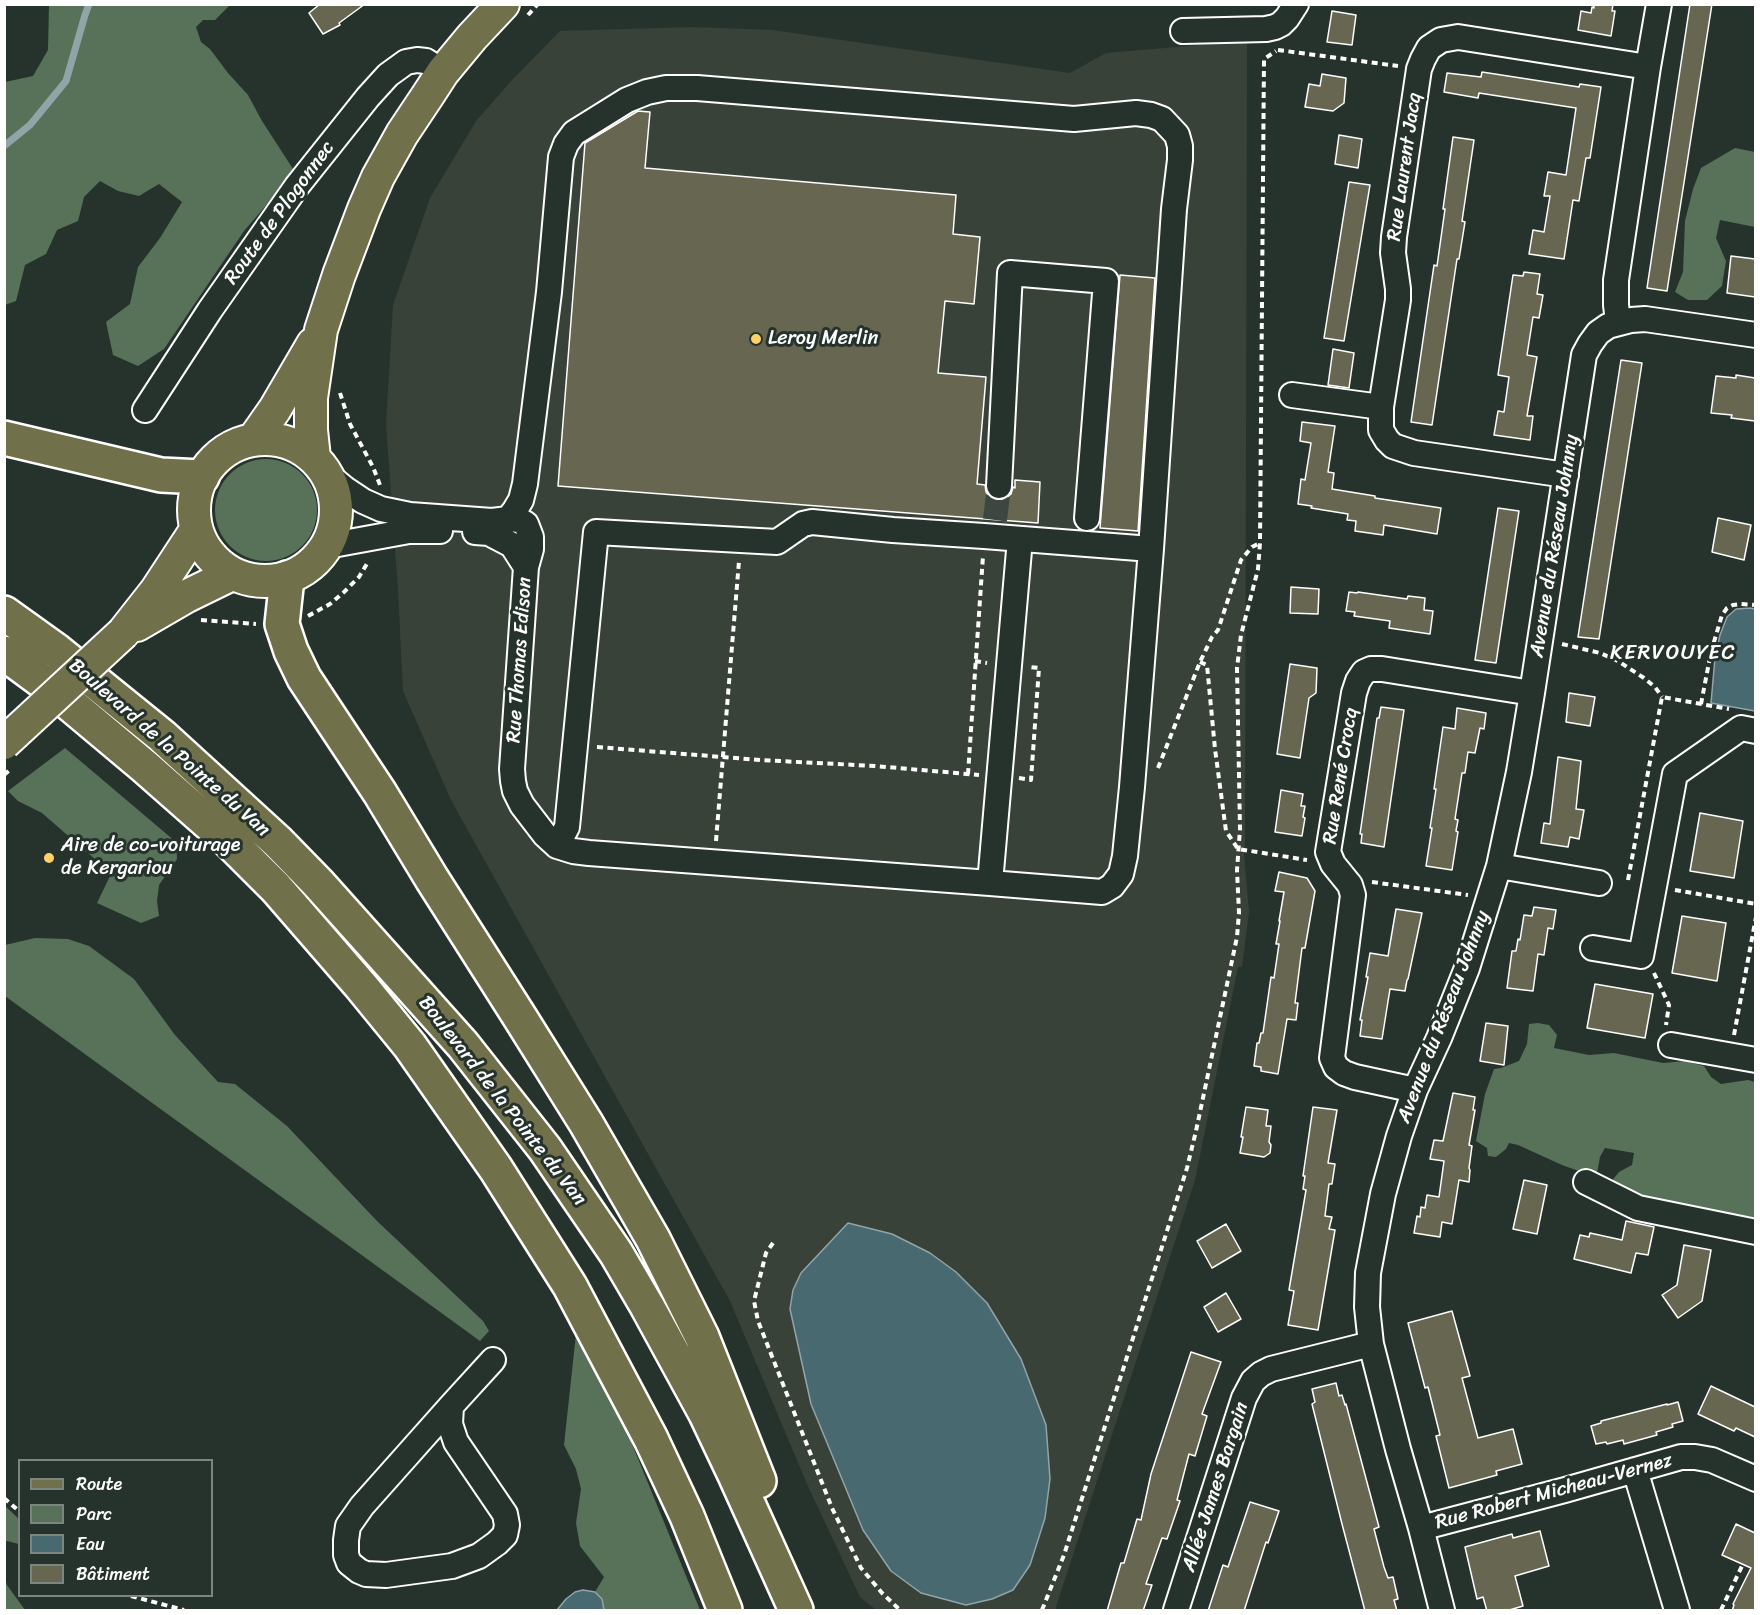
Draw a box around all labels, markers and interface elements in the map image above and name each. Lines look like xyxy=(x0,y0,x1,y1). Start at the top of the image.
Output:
street label: Rue Laurent Jacq xyxy=(1383,91,1427,243)
street label: Route de Plogonnec xyxy=(220,136,340,290)
place label: Leroy Merlin xyxy=(768,327,878,351)
marker: Leroy Merlin xyxy=(749,332,763,346)
street label: Avenue du Réseau Johnny xyxy=(1526,433,1584,659)
street label: Rue Thomas Edison xyxy=(502,576,538,744)
district label: KERVOUYEC xyxy=(1610,641,1736,667)
street label: Boulevard de la Pointe du Van xyxy=(63,654,275,842)
street label: Rue René Crocq xyxy=(1318,706,1364,846)
place label: Aire de co-voiturage de Kergariou xyxy=(61,834,240,881)
marker: Aire de co-voiturage de Kergariou xyxy=(42,851,56,865)
street label: Avenue du Réseau Johnny xyxy=(1392,907,1496,1127)
street label: Boulevard de la Pointe du Van xyxy=(413,992,591,1210)
street label: Allée James Bargain xyxy=(1177,1399,1255,1575)
street label: Rue Robert Micheau-Vernez xyxy=(1433,1449,1675,1535)
legend xyxy=(18,1459,213,1597)
text: Route xyxy=(76,1468,122,1500)
text: Parc xyxy=(76,1498,112,1530)
text: Eau xyxy=(76,1528,105,1560)
text: Bâtiment xyxy=(76,1558,150,1590)

